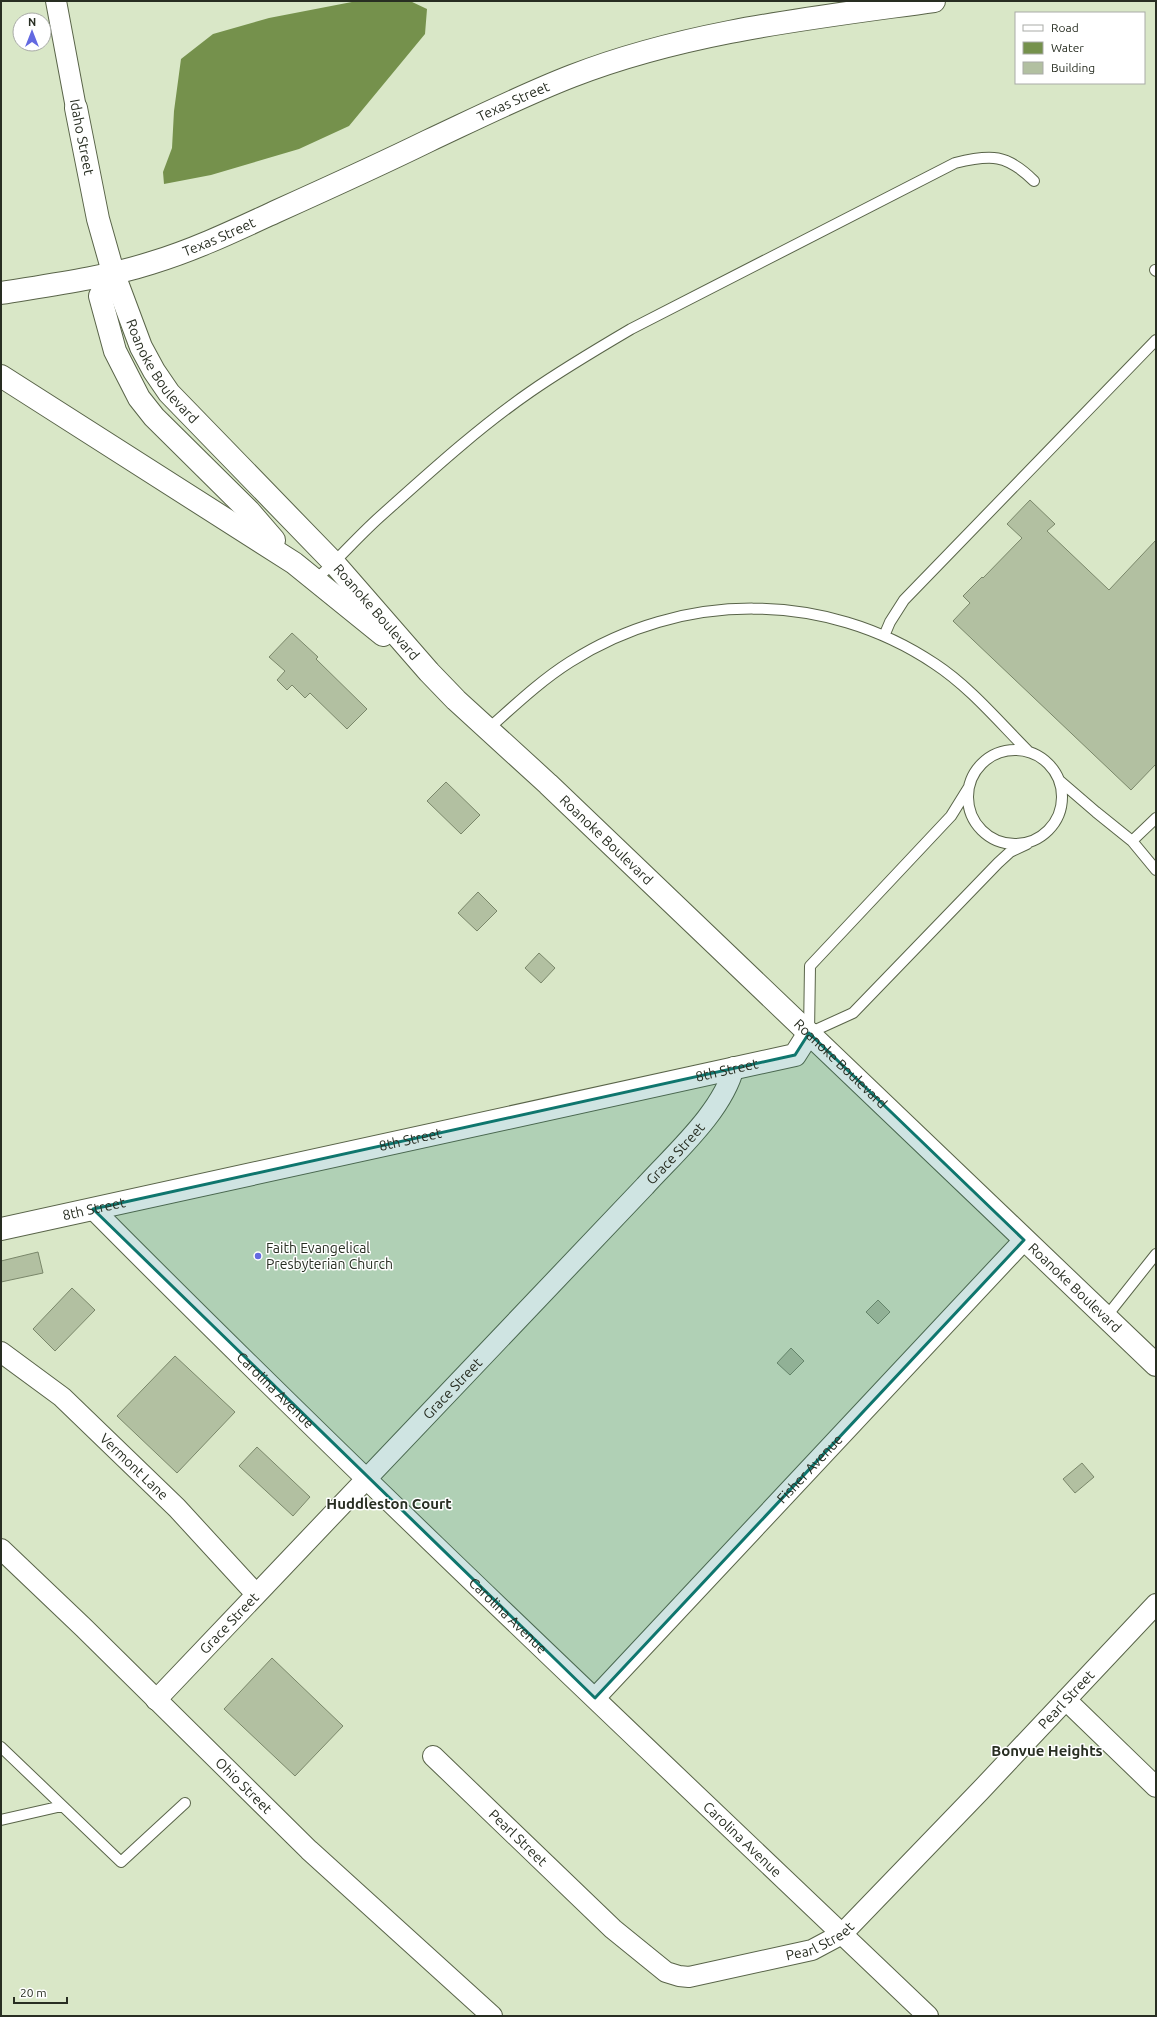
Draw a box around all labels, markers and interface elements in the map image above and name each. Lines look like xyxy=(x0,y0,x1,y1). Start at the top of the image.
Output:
north arrow xyxy=(12,12,52,52)
legend xyxy=(1015,12,1145,84)
text: N xyxy=(28,16,36,28)
text: Road xyxy=(1051,21,1079,34)
text: Water xyxy=(1051,41,1084,54)
text: Building xyxy=(1051,61,1095,74)
street label: Texas Street xyxy=(474,78,552,125)
street label: Idaho Street xyxy=(67,97,97,177)
street label: Texas Street xyxy=(180,214,258,259)
street label: Roanoke Boulevard xyxy=(123,317,202,426)
street label: Roanoke Boulevard xyxy=(330,561,423,663)
street label: Roanoke Boulevard xyxy=(557,792,656,888)
street label: Roanoke Boulevard xyxy=(791,1016,890,1112)
street label: 8th Street xyxy=(694,1055,760,1085)
street label: Grace Street xyxy=(643,1119,708,1188)
street label: 8th Street xyxy=(377,1125,444,1154)
street label: 8th Street xyxy=(61,1194,127,1223)
place label: Faith Evangelical Presbyterian Church xyxy=(266,1240,393,1272)
street label: Roanoke Boulevard xyxy=(1025,1240,1125,1335)
marker: Faith Evangelical Presbyterian Church xyxy=(253,1251,263,1261)
street label: Carolina Avenue xyxy=(233,1349,317,1432)
street label: Grace Street xyxy=(420,1354,486,1422)
street label: Vermont Lane xyxy=(97,1430,172,1503)
street label: Fisher Avenue xyxy=(774,1431,846,1507)
district label: Huddleston Court xyxy=(326,1495,452,1512)
street label: Carolina Avenue xyxy=(466,1575,550,1657)
street label: Grace Street xyxy=(196,1589,262,1657)
street label: Pearl Street xyxy=(1035,1666,1098,1732)
district label: Bonvue Heights xyxy=(991,1742,1103,1759)
street label: Ohio Street xyxy=(212,1754,276,1817)
street label: Carolina Avenue xyxy=(700,1798,785,1880)
street label: Pearl Street xyxy=(486,1806,551,1870)
street label: Pearl Street xyxy=(784,1918,858,1964)
scale bar xyxy=(14,1979,67,2005)
text: 20 m xyxy=(20,1986,47,1999)

